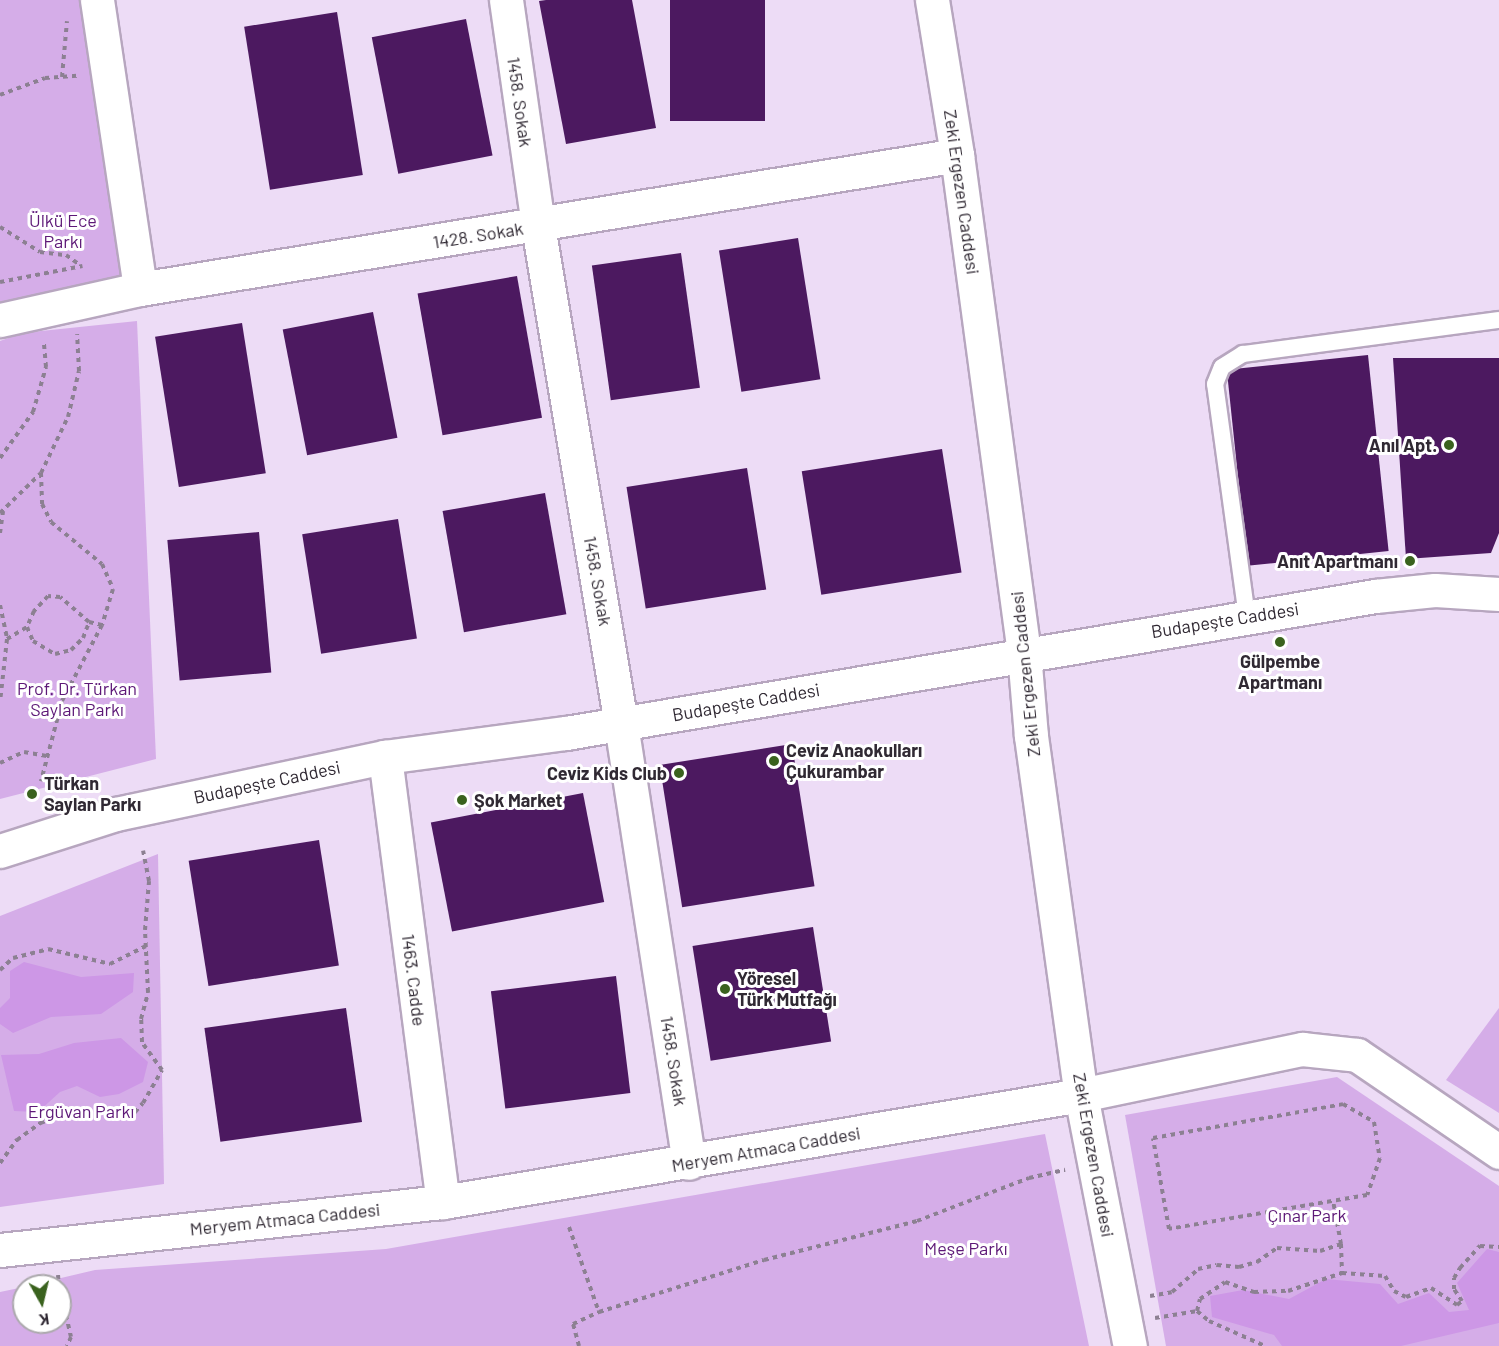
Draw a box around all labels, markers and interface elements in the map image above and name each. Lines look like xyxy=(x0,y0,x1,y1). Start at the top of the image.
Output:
street label: 1458. Sokak xyxy=(503,56,537,148)
street label: Zeki Ergezen Caddesi xyxy=(940,108,984,276)
park label: Ülkü Ece Parkı xyxy=(29,210,97,252)
street label: 1428. Sokak xyxy=(431,217,525,253)
place label: Anıl Apt. xyxy=(1369,434,1437,456)
marker: Anıl Apt. xyxy=(1442,438,1456,452)
street label: 1458. Sokak xyxy=(579,534,617,628)
place label: Anıt Apartmanı xyxy=(1277,550,1398,572)
marker: Anıt Apartmanı xyxy=(1403,554,1417,568)
street label: Zeki Ergezen Caddesi xyxy=(1006,590,1044,758)
street label: Budapeşte Caddesi xyxy=(1150,598,1300,642)
marker: Gülpembe Apartmanı xyxy=(1273,635,1287,649)
place label: Gülpembe Apartmanı xyxy=(1238,651,1322,694)
park label: Prof. Dr. Türkan Saylan Parkı xyxy=(17,678,137,720)
street label: Budapeşte Caddesi xyxy=(671,678,821,726)
place label: Ceviz Anaokulları Çukurambar xyxy=(786,740,922,783)
marker: Ceviz Anaokulları Çukurambar xyxy=(767,754,781,768)
street label: Budapeşte Caddesi xyxy=(192,756,342,808)
place label: Ceviz Kids Club xyxy=(547,762,667,784)
marker: Ceviz Kids Club xyxy=(672,766,686,780)
place label: Türkan Saylan Parkı xyxy=(44,773,141,816)
marker: Türkan Saylan Parkı xyxy=(25,787,39,801)
place label: Şok Market xyxy=(474,789,562,811)
marker: Şok Market xyxy=(455,793,469,807)
street label: 1463. Cadde xyxy=(398,933,430,1027)
place label: Yöresel Türk Mutfağı xyxy=(737,968,837,1010)
marker: Yöresel Türk Mutfağı xyxy=(718,982,732,996)
street label: 1458. Sokak xyxy=(656,1014,692,1108)
street label: Zeki Ergezen Caddesi xyxy=(1069,1071,1119,1239)
park label: Ergüvan Parkı xyxy=(28,1100,134,1122)
street label: Meryem Atmaca Caddesi xyxy=(670,1122,862,1176)
street label: Meryem Atmaca Caddesi xyxy=(189,1198,381,1240)
park label: Çınar Park xyxy=(1267,1204,1347,1226)
park label: Meşe Parkı xyxy=(924,1237,1008,1259)
north arrow xyxy=(12,1274,72,1334)
text: K xyxy=(38,1310,51,1330)

